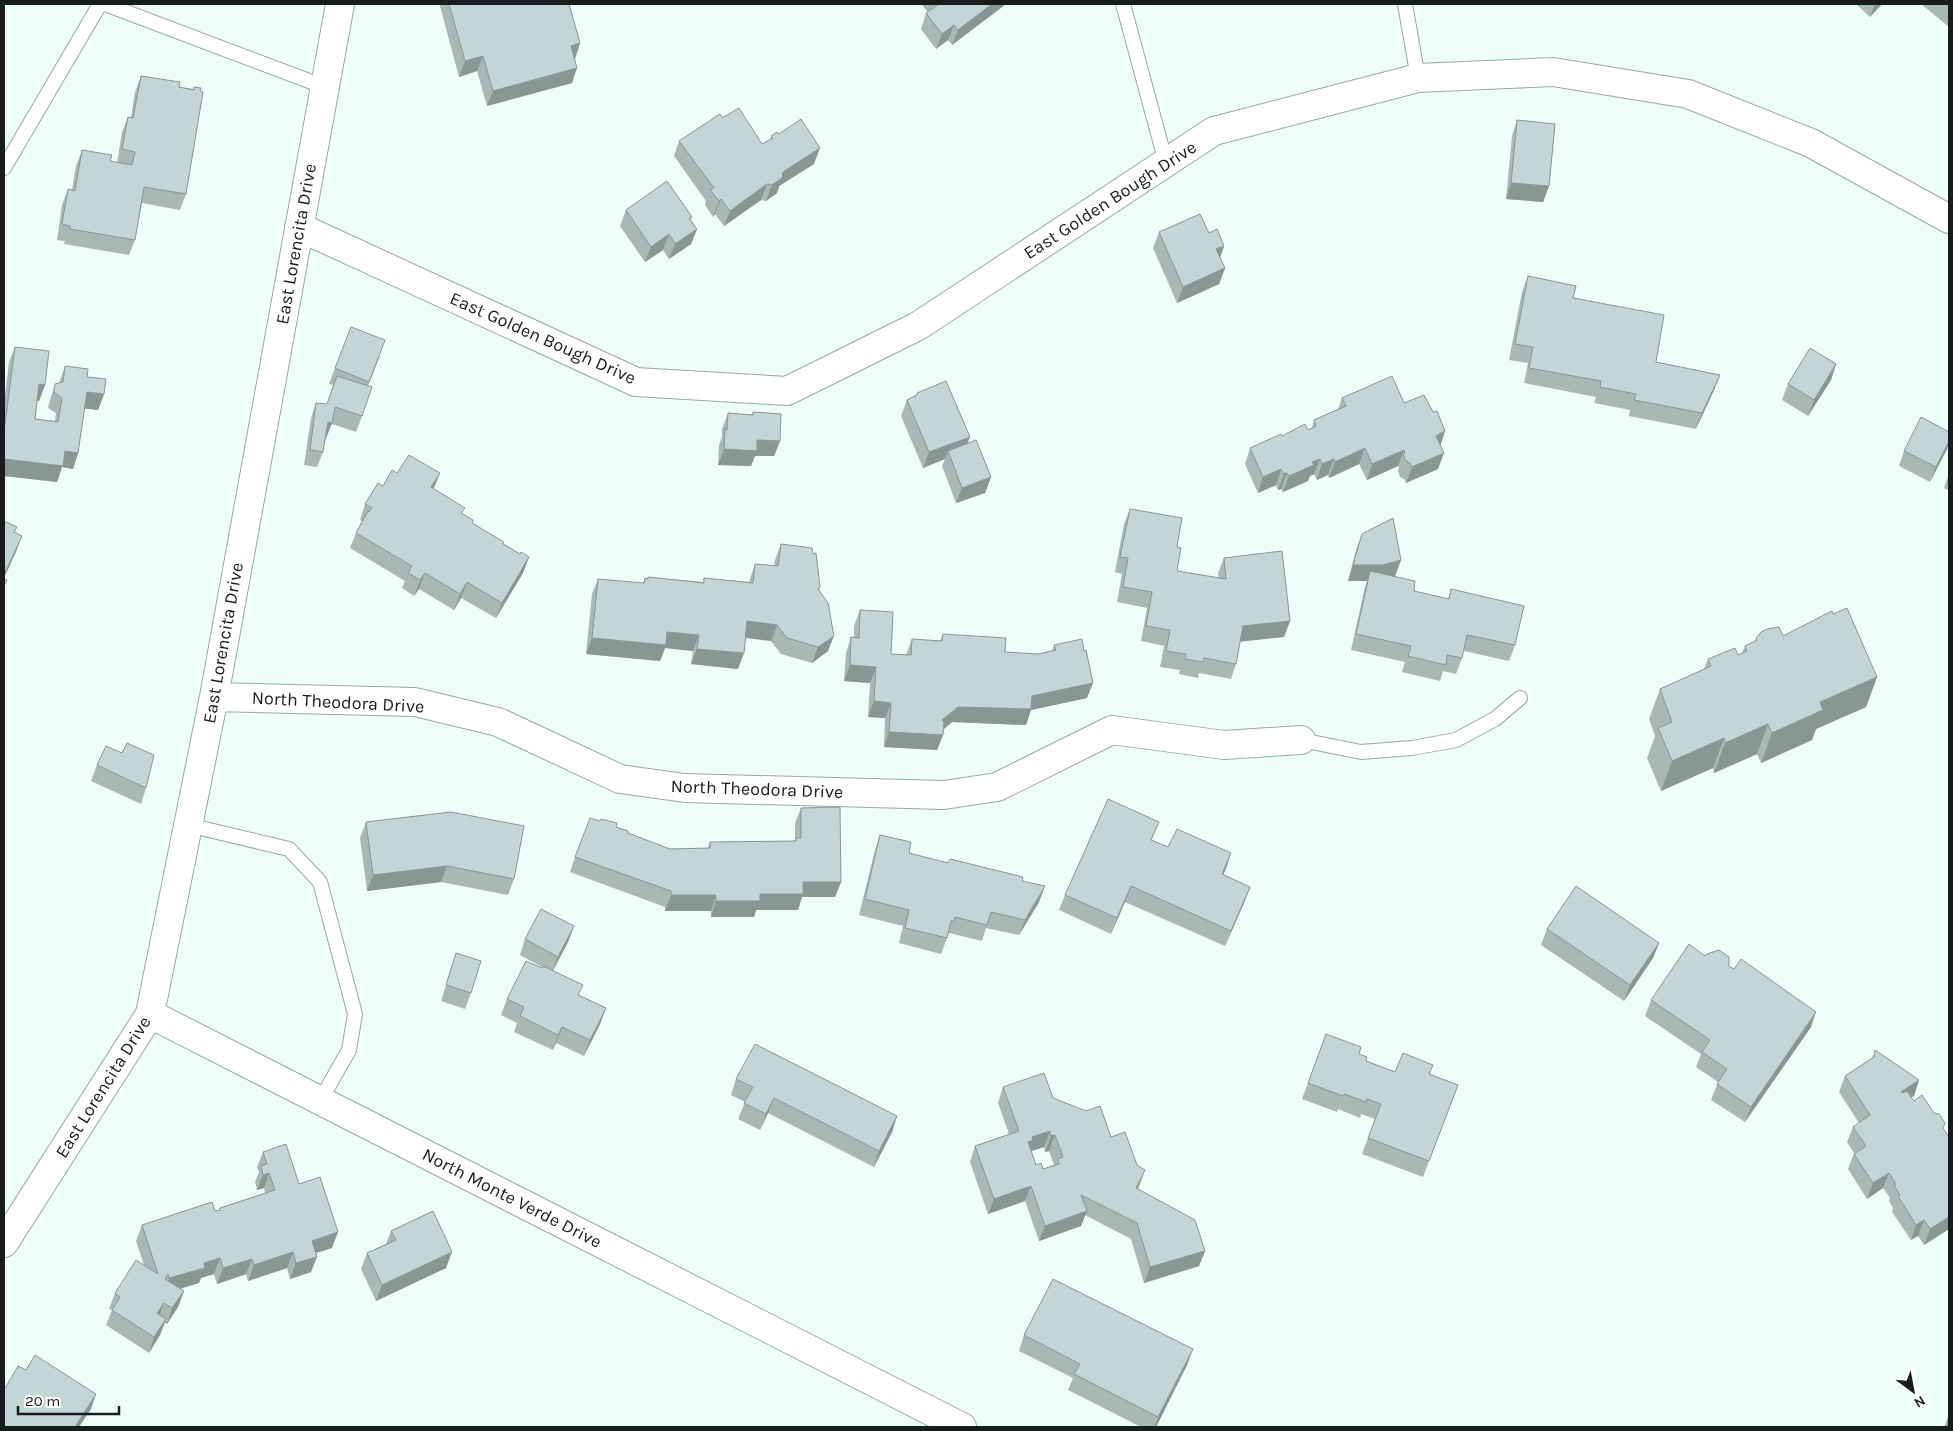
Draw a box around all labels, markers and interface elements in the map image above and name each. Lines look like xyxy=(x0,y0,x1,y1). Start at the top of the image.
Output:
street label: East Golden Bough Drive xyxy=(1020,136,1200,264)
street label: East Lorencita Drive xyxy=(271,162,321,326)
street label: East Golden Bough Drive xyxy=(447,287,639,389)
street label: East Lorencita Drive xyxy=(198,561,248,725)
street label: North Theodora Drive xyxy=(251,686,425,718)
street label: North Theodora Drive xyxy=(670,775,844,803)
street label: East Lorencita Drive xyxy=(50,1012,156,1162)
street label: North Monte Verde Drive xyxy=(419,1143,605,1253)
north arrow xyxy=(1888,1366,1938,1416)
scale bar xyxy=(18,1384,119,1416)
text: 20 m xyxy=(25,1392,60,1410)
text: N xyxy=(1911,1392,1928,1411)

